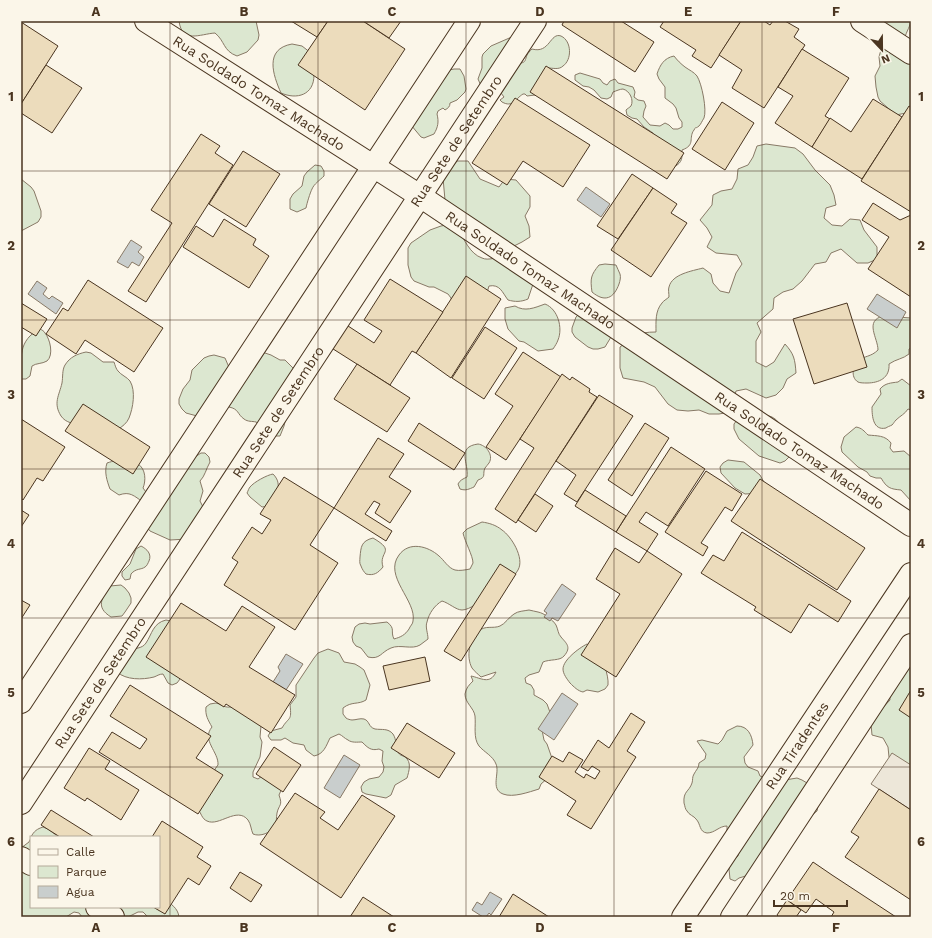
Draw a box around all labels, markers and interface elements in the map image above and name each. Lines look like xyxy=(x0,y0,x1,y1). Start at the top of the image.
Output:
text: A xyxy=(92,4,101,19)
text: B xyxy=(240,4,249,19)
text: C xyxy=(388,4,397,19)
text: D xyxy=(535,4,545,19)
text: E xyxy=(684,4,692,19)
text: F xyxy=(832,4,840,19)
north arrow xyxy=(862,30,902,70)
street label: Rua Soldado Tomaz Machado xyxy=(170,32,348,154)
text: N xyxy=(879,51,892,66)
street label: Rua Sete de Setembro xyxy=(407,72,505,210)
text: 1 xyxy=(8,89,14,104)
text: 1 xyxy=(918,89,924,104)
street label: Rua Soldado Tomaz Machado xyxy=(443,208,618,332)
text: 2 xyxy=(7,238,15,253)
text: 2 xyxy=(917,238,925,253)
street label: Rua Sete de Setembro xyxy=(229,343,327,481)
text: 3 xyxy=(7,387,15,402)
text: 3 xyxy=(917,387,925,402)
street label: Rua Soldado Tomaz Machado xyxy=(712,388,887,513)
text: 4 xyxy=(7,536,16,551)
text: 4 xyxy=(917,536,926,551)
street label: Rua Sete de Setembro xyxy=(51,614,149,752)
text: 5 xyxy=(7,685,15,700)
text: 5 xyxy=(917,685,925,700)
street label: Rua Tiradentes xyxy=(762,699,832,792)
text: 6 xyxy=(7,834,15,849)
text: 6 xyxy=(917,834,925,849)
legend xyxy=(30,836,160,908)
text: Calle xyxy=(66,845,95,859)
text: Parque xyxy=(66,865,107,879)
scale bar xyxy=(774,882,847,908)
text: Agua xyxy=(66,885,95,899)
text: 20 m xyxy=(780,889,810,903)
text: A xyxy=(92,920,101,935)
text: B xyxy=(240,920,249,935)
text: C xyxy=(388,920,397,935)
text: D xyxy=(535,920,545,935)
text: E xyxy=(684,920,692,935)
text: F xyxy=(832,920,840,935)

